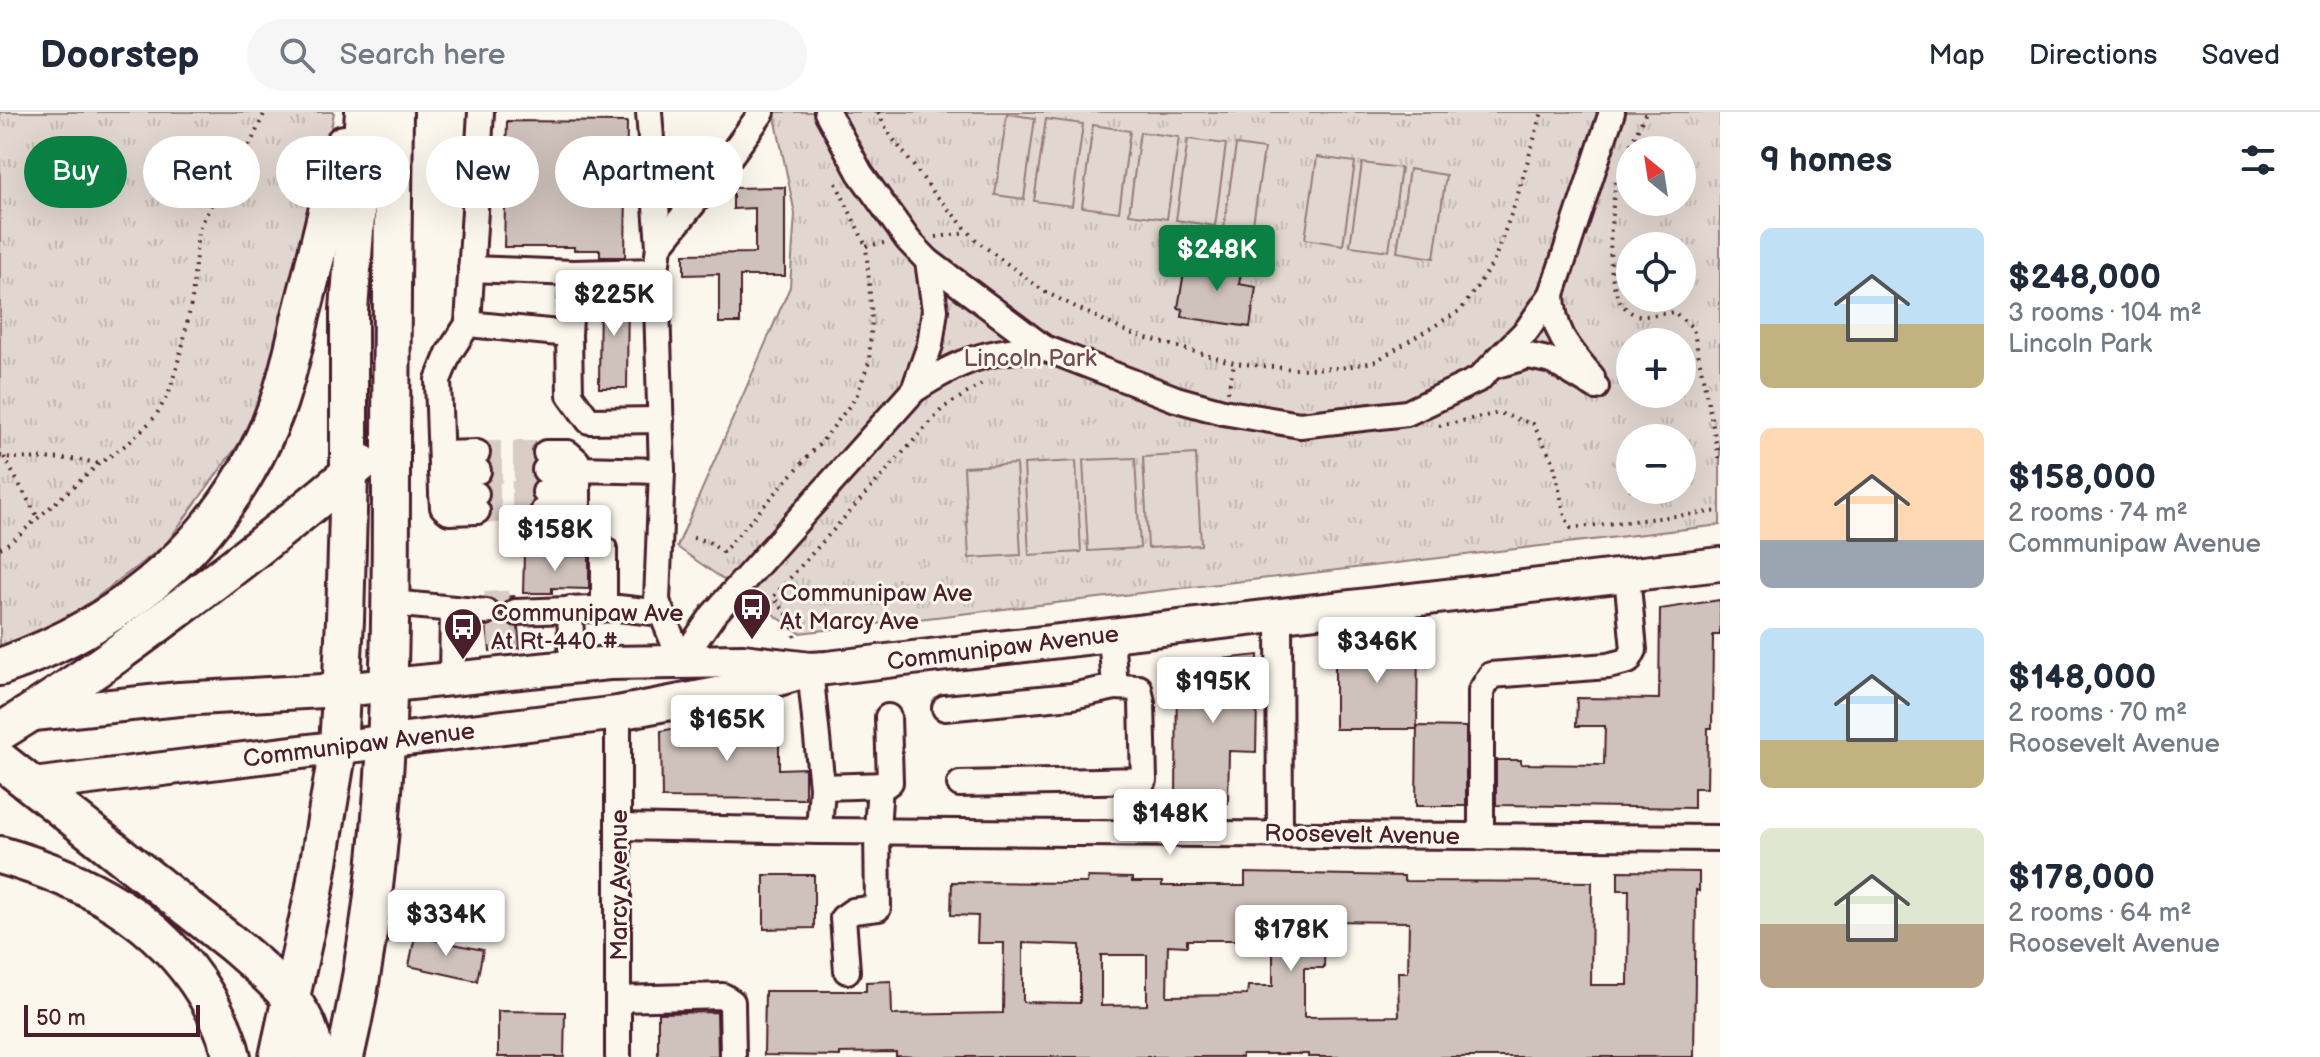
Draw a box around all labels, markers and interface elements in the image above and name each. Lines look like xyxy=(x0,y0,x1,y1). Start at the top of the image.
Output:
search box xyxy=(247,19,807,91)
text: Doorstep xyxy=(40,33,199,78)
icon: search xyxy=(275,33,319,77)
text: Search here xyxy=(339,37,506,73)
text: Map xyxy=(1928,39,1985,72)
text: Directions xyxy=(2029,39,2157,72)
text: Saved xyxy=(2201,39,2280,72)
chip: Buy xyxy=(24,136,127,208)
chip: Rent xyxy=(143,136,260,208)
chip: Filters xyxy=(276,136,410,208)
chip: New xyxy=(426,136,539,208)
chip: Apartment xyxy=(555,136,743,208)
north arrow xyxy=(1616,136,1696,216)
map controls xyxy=(1616,136,1696,504)
icon: filters xyxy=(2236,138,2280,182)
text: 9 homes xyxy=(1760,140,1892,181)
pin: $248K xyxy=(1161,225,1273,293)
button: locate xyxy=(1616,232,1696,312)
text: $248K xyxy=(1177,235,1257,266)
text: $248,000 xyxy=(2008,257,2161,298)
icon: home xyxy=(1824,260,1920,356)
pin: $225K xyxy=(558,270,670,338)
text: $225K xyxy=(574,280,654,311)
text: 3 rooms · 104 m² xyxy=(2008,298,2202,329)
button: + xyxy=(1616,328,1696,408)
text: Lincoln Park xyxy=(2008,329,2152,360)
park label: Lincoln Park xyxy=(964,344,1097,373)
button: − xyxy=(1616,424,1696,504)
text: $158,000 xyxy=(2008,457,2156,498)
icon: home xyxy=(1824,460,1920,556)
text: 2 rooms · 74 m² xyxy=(2008,498,2188,529)
pin: $158K xyxy=(499,505,611,573)
text: $158K xyxy=(517,515,593,546)
text: Communipaw Avenue xyxy=(2008,529,2261,560)
place label: Communipaw Ave At Marcy Ave xyxy=(780,579,972,636)
bus stop icon: Communipaw Ave At Marcy Ave xyxy=(731,586,773,641)
place label: Communipaw Ave At Rt-440 # xyxy=(491,599,683,656)
bus stop icon: Communipaw Ave At Rt-440 # xyxy=(442,606,484,661)
pin: $346K xyxy=(1321,617,1433,685)
street label: Communipaw Avenue xyxy=(885,619,1121,677)
text: $346K xyxy=(1336,627,1418,658)
pin: $195K xyxy=(1157,657,1269,725)
text: $148,000 xyxy=(2008,657,2156,698)
icon: home xyxy=(1824,660,1920,756)
text: $195K xyxy=(1175,667,1251,698)
pin: $165K xyxy=(671,695,783,763)
text: 2 rooms · 70 m² xyxy=(2008,698,2187,729)
text: $165K xyxy=(689,705,765,736)
street label: Communipaw Avenue xyxy=(241,716,477,774)
text: Roosevelt Avenue xyxy=(2008,729,2220,760)
pin: $148K xyxy=(1114,789,1226,857)
text: $148K xyxy=(1132,799,1208,830)
street label: Marcy Avenue xyxy=(605,809,634,961)
street label: Roosevelt Avenue xyxy=(1264,819,1460,851)
text: $178,000 xyxy=(2008,857,2155,898)
icon: home xyxy=(1824,860,1920,956)
pin: $334K xyxy=(390,890,502,958)
text: 2 rooms · 64 m² xyxy=(2008,898,2192,929)
text: $334K xyxy=(406,900,486,931)
pin: $178K xyxy=(1235,905,1347,973)
text: $178K xyxy=(1253,915,1329,946)
text: Roosevelt Avenue xyxy=(2008,929,2220,960)
scale bar xyxy=(24,1001,200,1037)
text: 50 m xyxy=(36,1005,86,1032)

